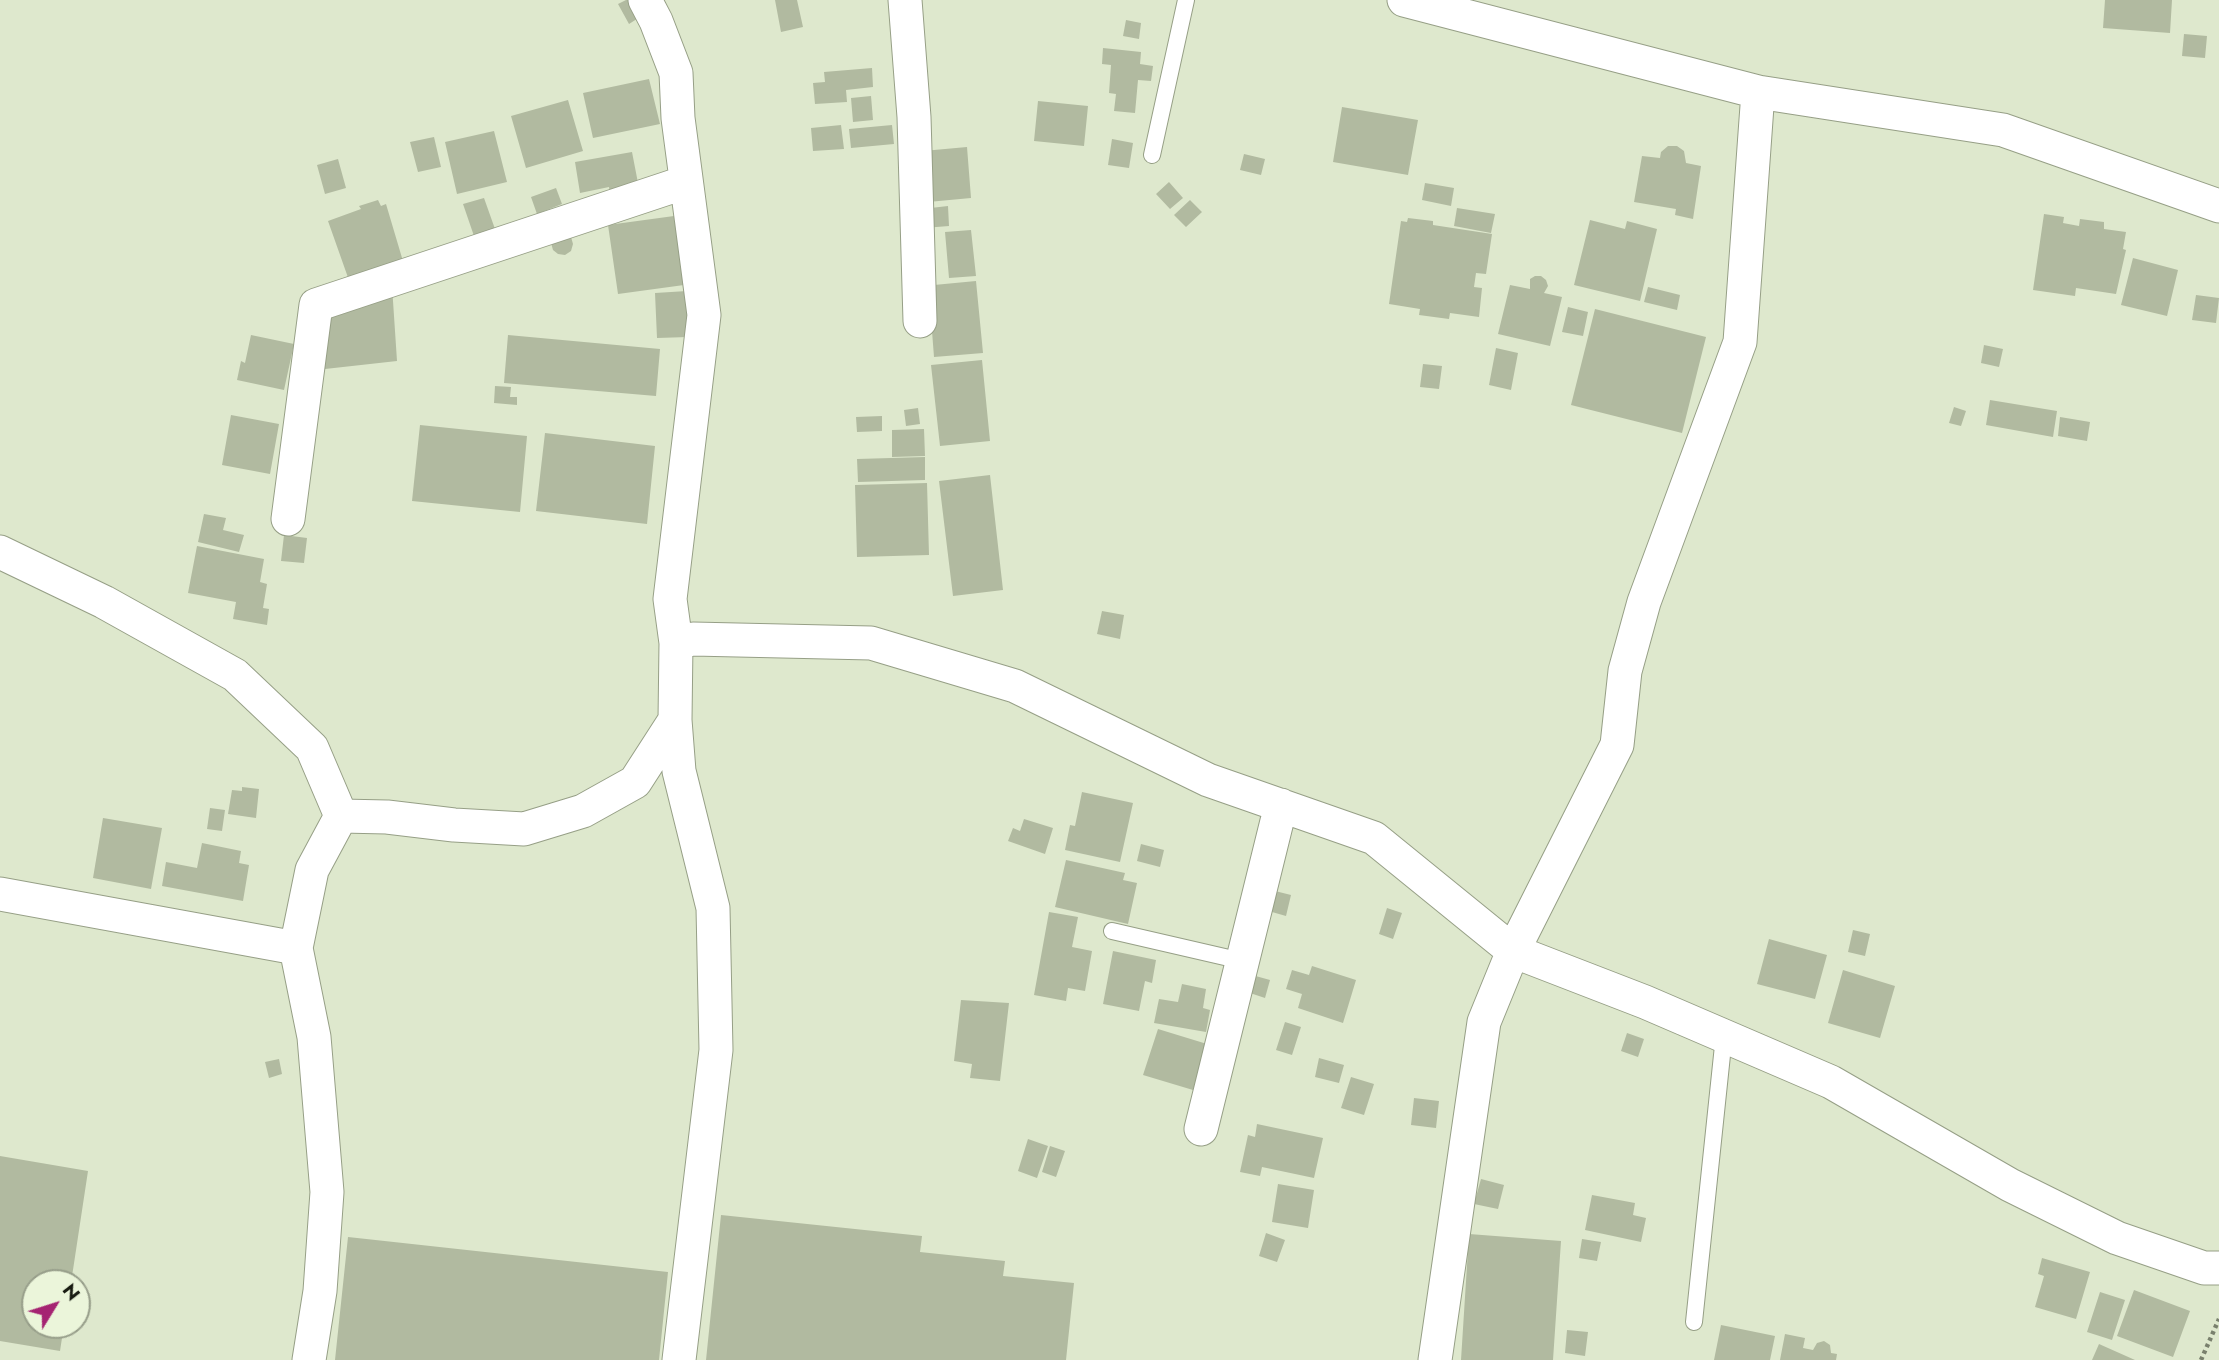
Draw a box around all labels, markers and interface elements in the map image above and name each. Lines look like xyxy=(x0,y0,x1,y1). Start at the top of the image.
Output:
north arrow xyxy=(21,1269,91,1339)
text: N xyxy=(56,1278,87,1306)

